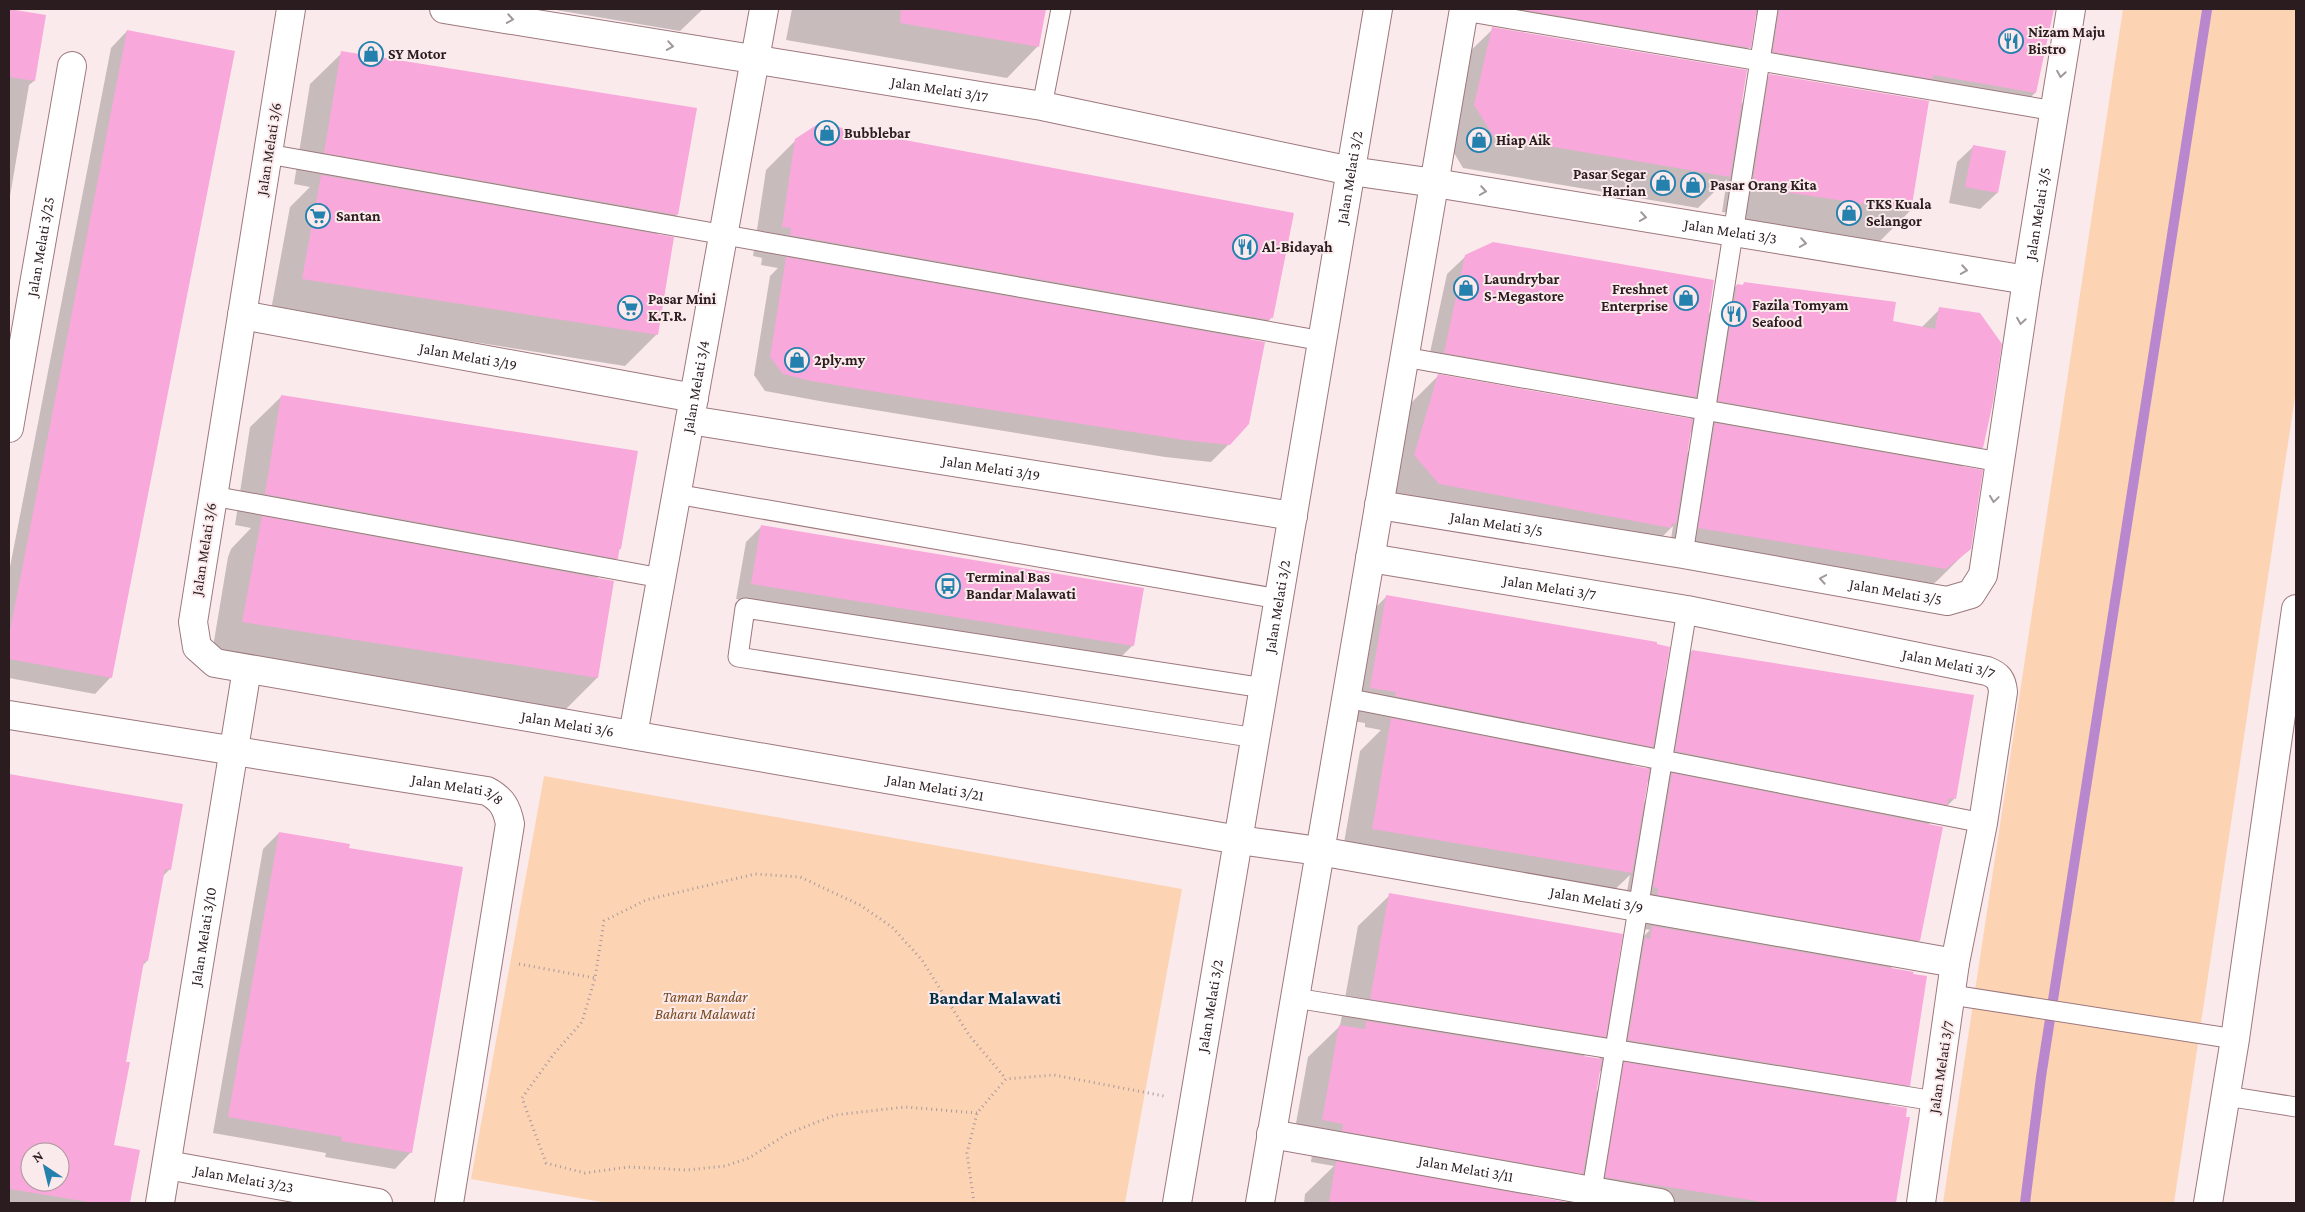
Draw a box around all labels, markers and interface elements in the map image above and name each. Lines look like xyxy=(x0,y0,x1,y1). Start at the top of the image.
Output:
one-way arrow xyxy=(505,14,514,24)
place label: Nizam Maju Bistro xyxy=(2028,24,2106,57)
restaurant icon: Nizam Maju Bistro xyxy=(1998,28,2024,54)
one-way arrow xyxy=(666,40,674,50)
shop icon: SY Motor xyxy=(358,41,384,67)
place label: SY Motor xyxy=(388,46,447,62)
one-way arrow xyxy=(2056,70,2066,78)
street label: Jalan Melati 3/17 xyxy=(888,73,989,105)
street label: Jalan Melati 3/6 xyxy=(253,101,285,199)
shop icon: Bubblebar xyxy=(814,120,840,146)
place label: Bubblebar xyxy=(844,125,910,141)
shop icon: Hiap Aik xyxy=(1466,127,1492,153)
street label: Jalan Melati 3/2 xyxy=(1334,130,1365,227)
place label: Hiap Aik xyxy=(1496,132,1551,148)
place label: Pasar Segar Harian xyxy=(1573,166,1646,199)
street label: Jalan Melati 3/5 xyxy=(2022,166,2053,263)
shop icon: Pasar Segar Harian xyxy=(1650,170,1676,196)
shop icon: Pasar Orang Kita xyxy=(1680,172,1706,198)
place label: Pasar Orang Kita xyxy=(1710,177,1817,193)
one-way arrow xyxy=(1478,185,1487,195)
street label: Jalan Melati 3/25 xyxy=(24,196,57,300)
place label: TKS Kuala Selangor xyxy=(1866,196,1932,229)
shop icon: TKS Kuala Selangor xyxy=(1836,200,1862,226)
supermarket icon: Santan xyxy=(305,203,331,229)
place label: Santan xyxy=(336,208,381,224)
one-way arrow xyxy=(1639,211,1647,222)
street label: Jalan Melati 3/3 xyxy=(1681,216,1778,247)
restaurant icon: Al-Bidayah xyxy=(1232,234,1258,260)
one-way arrow xyxy=(1799,238,1808,248)
place label: Al-Bidayah xyxy=(1261,239,1333,255)
one-way arrow xyxy=(1959,264,1968,274)
place label: Laundrybar S-Megastore xyxy=(1484,271,1564,304)
shop icon: Laundrybar S-Megastore xyxy=(1453,275,1479,301)
place label: Freshnet Enterprise xyxy=(1601,281,1669,314)
shop icon: Freshnet Enterprise xyxy=(1673,285,1699,311)
place label: Pasar Mini K.T.R. xyxy=(648,291,717,324)
supermarket icon: Pasar Mini K.T.R. xyxy=(617,295,643,321)
place label: Fazila Tomyam Seafood xyxy=(1752,297,1849,330)
restaurant icon: Fazila Tomyam Seafood xyxy=(1721,301,1747,327)
one-way arrow xyxy=(2016,317,2027,325)
street label: Jalan Melati 3/19 xyxy=(416,339,518,373)
street label: Jalan Melati 3/4 xyxy=(679,339,712,436)
shop icon: 2ply.my xyxy=(784,347,810,373)
place label: 2ply.my xyxy=(814,352,866,368)
street label: Jalan Melati 3/19 xyxy=(939,452,1041,484)
one-way arrow xyxy=(1990,495,2000,503)
street label: Jalan Melati 3/6 xyxy=(188,501,220,599)
street label: Jalan Melati 3/5 xyxy=(1447,508,1544,539)
street label: Jalan Melati 3/2 xyxy=(1261,559,1293,656)
place label: Terminal Bas Bandar Malawati xyxy=(966,569,1077,602)
street label: Jalan Melati 3/7 xyxy=(1500,572,1597,603)
bus stop icon: Terminal Bas Bandar Malawati xyxy=(935,573,961,599)
one-way arrow xyxy=(1819,574,1828,584)
street label: Jalan Melati 3/5 xyxy=(1846,575,1943,608)
street label: Jalan Melati 3/7 xyxy=(1899,646,1998,681)
street label: Jalan Melati 3/6 xyxy=(518,708,615,740)
street label: Jalan Melati 3/8 xyxy=(408,771,507,808)
street label: Jalan Melati 3/21 xyxy=(883,771,985,804)
street label: Jalan Melati 3/9 xyxy=(1547,883,1644,916)
street label: Jalan Melati 3/10 xyxy=(187,886,219,989)
street label: Jalan Melati 3/2 xyxy=(1194,958,1226,1056)
district label: Bandar Malawati xyxy=(929,988,1062,1008)
park label: Taman Bandar Baharu Malawati xyxy=(655,989,756,1022)
street label: Jalan Melati 3/7 xyxy=(1925,1019,1957,1117)
north arrow xyxy=(20,1142,70,1192)
text: N xyxy=(29,1147,46,1166)
street label: Jalan Melati 3/11 xyxy=(1415,1152,1515,1185)
street label: Jalan Melati 3/23 xyxy=(191,1162,295,1196)

